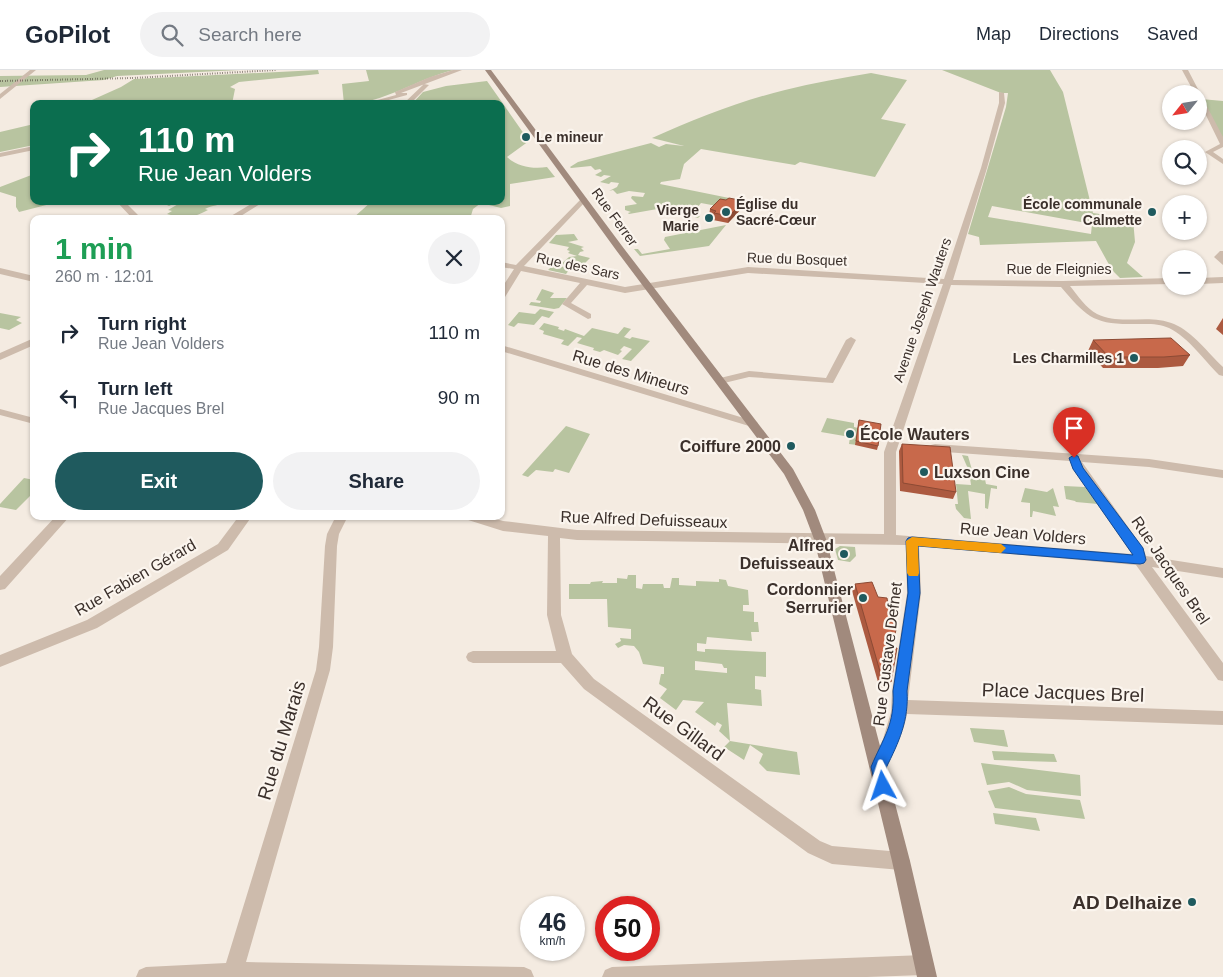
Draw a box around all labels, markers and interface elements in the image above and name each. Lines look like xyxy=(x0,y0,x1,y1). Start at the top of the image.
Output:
search box xyxy=(140,12,490,57)
text: GoPilot xyxy=(25,21,110,48)
icon: search xyxy=(158,21,186,49)
text: Search here xyxy=(198,24,302,45)
text: Map xyxy=(976,24,1011,44)
text: Directions xyxy=(1039,24,1119,44)
text: Saved xyxy=(1147,24,1198,44)
north arrow xyxy=(1162,85,1208,130)
map controls xyxy=(1162,85,1207,295)
icon: right xyxy=(55,120,120,185)
text: 110 m xyxy=(138,120,235,159)
place label: Le mineur xyxy=(536,129,603,145)
marker: Le mineur xyxy=(520,131,532,143)
button: search xyxy=(1162,140,1207,185)
text: Rue Jean Volders xyxy=(138,161,312,186)
street label: Rue Ferrer xyxy=(589,185,642,249)
button: + xyxy=(1162,195,1207,240)
place label: Église du Sacré-Cœur xyxy=(736,196,817,228)
place label: École communale Calmette xyxy=(1023,196,1142,228)
place label: Vierge Marie xyxy=(656,202,699,234)
marker: Église du Sacré-Cœur xyxy=(720,206,732,218)
marker: École communale Calmette xyxy=(1146,206,1158,218)
marker: Vierge Marie xyxy=(703,212,715,224)
text: 1 min xyxy=(55,232,133,265)
button: close xyxy=(428,232,480,284)
street label: Avenue Joseph Wauters xyxy=(890,236,954,384)
street label: Rue des Sars xyxy=(535,249,621,283)
street label: Rue du Bosquet xyxy=(747,249,848,269)
button: − xyxy=(1162,250,1207,295)
street label: Rue de Fleignies xyxy=(1006,261,1112,277)
text: 260 m · 12:01 xyxy=(55,268,154,285)
text: Turn right xyxy=(98,313,186,334)
icon: right xyxy=(55,319,83,347)
text: 110 m xyxy=(429,322,480,343)
text: Rue Jean Volders xyxy=(98,335,224,352)
street label: Rue des Mineurs xyxy=(571,347,691,398)
place label: Les Charmilles 1 xyxy=(1013,350,1124,366)
marker: Les Charmilles 1 xyxy=(1128,352,1140,364)
text: Turn left xyxy=(98,378,173,399)
icon: left xyxy=(55,384,83,412)
text: 90 m xyxy=(438,387,480,408)
text: Rue Jacques Brel xyxy=(98,400,224,417)
pin xyxy=(1053,407,1095,458)
icon: arrive xyxy=(1060,414,1088,442)
place label: École Wauters xyxy=(860,425,970,443)
marker: École Wauters xyxy=(844,428,856,440)
place label: Coiffure 2000 xyxy=(680,438,781,455)
marker: Coiffure 2000 xyxy=(785,440,797,452)
button: Exit xyxy=(55,452,263,510)
button: Share xyxy=(273,452,480,510)
place label: Luxson Cine xyxy=(934,464,1030,481)
marker: Luxson Cine xyxy=(918,466,930,478)
street label: Rue Alfred Defuisseaux xyxy=(560,508,728,531)
street label: Rue Jacques Brel xyxy=(1128,513,1213,627)
street label: Rue Jean Volders xyxy=(959,520,1087,547)
street label: Rue Fabien Gérard xyxy=(72,536,199,619)
place label: Alfred Defuisseaux xyxy=(740,537,834,572)
marker: Alfred Defuisseaux xyxy=(838,548,850,560)
place label: Cordonnier Serrurier xyxy=(767,581,853,616)
street label: Rue Gustave Defnet xyxy=(870,581,905,727)
marker: Cordonnier Serrurier xyxy=(857,592,869,604)
street label: Rue du Marais xyxy=(253,678,310,802)
street label: Place Jacques Brel xyxy=(981,679,1145,706)
street label: Rue Gillard xyxy=(639,692,728,765)
position arrow xyxy=(856,759,908,811)
place label: AD Delhaize xyxy=(1072,892,1182,913)
speed limit sign: 50 xyxy=(595,896,660,961)
marker: AD Delhaize xyxy=(1186,896,1198,908)
text: 46 xyxy=(539,908,566,936)
text: km/h xyxy=(539,934,566,948)

